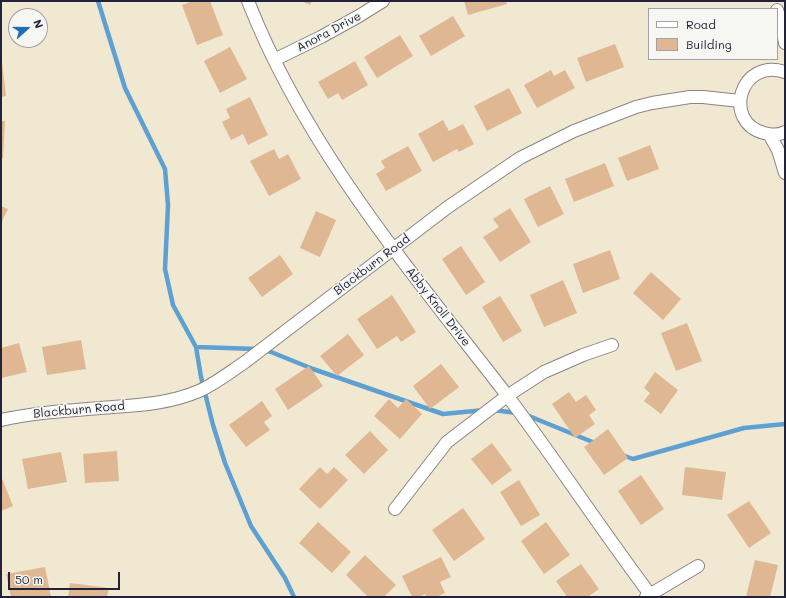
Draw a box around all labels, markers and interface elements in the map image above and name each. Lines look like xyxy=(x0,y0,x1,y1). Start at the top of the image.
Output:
north arrow xyxy=(8,8,48,48)
legend xyxy=(648,8,778,60)
street label: Anora Drive xyxy=(294,9,364,55)
text: Road xyxy=(686,16,716,32)
text: N xyxy=(30,17,47,30)
text: Building xyxy=(686,36,732,52)
street label: Blackburn Road xyxy=(331,232,413,298)
street label: Abby Knoll Drive xyxy=(403,265,473,349)
street label: Blackburn Road xyxy=(33,399,125,421)
scale bar xyxy=(10,564,122,590)
text: 50 m xyxy=(15,571,43,587)

